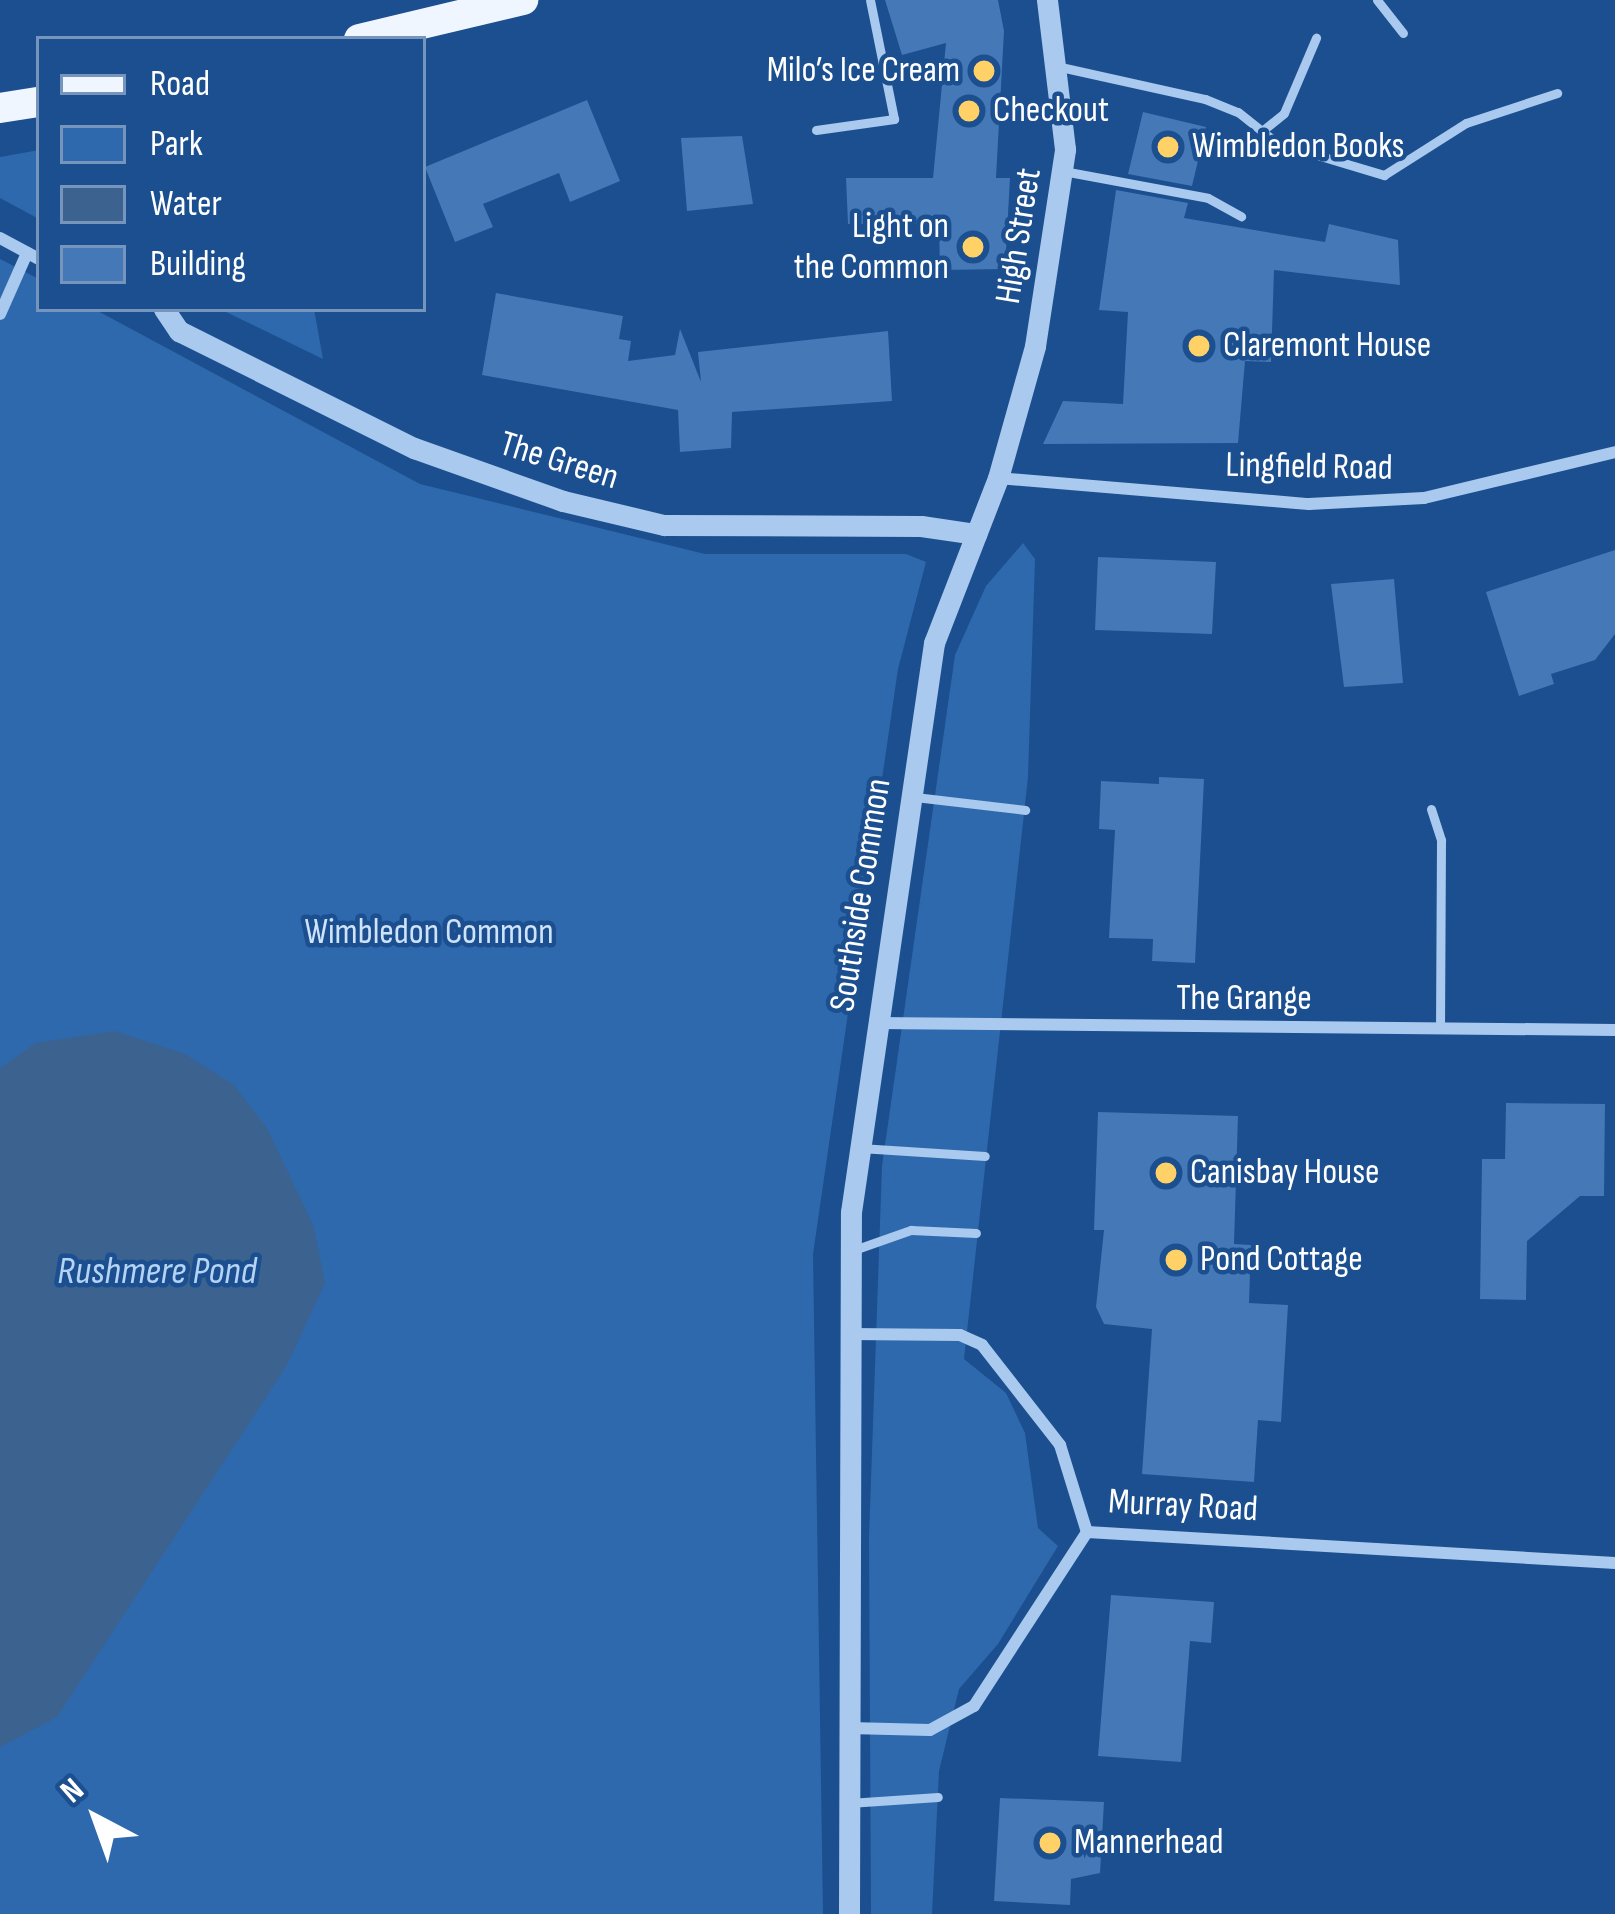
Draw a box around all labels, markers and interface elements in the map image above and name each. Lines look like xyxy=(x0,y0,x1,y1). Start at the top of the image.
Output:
legend xyxy=(36,36,426,312)
place label: Milo’s Ice Cream xyxy=(767,49,960,93)
marker: Milo’s Ice Cream xyxy=(971,58,997,84)
text: Road xyxy=(150,63,210,106)
place label: Checkout xyxy=(993,89,1109,133)
marker: Checkout xyxy=(956,98,982,124)
text: Park xyxy=(150,123,203,166)
place label: Wimbledon Books xyxy=(1192,125,1405,169)
marker: Wimbledon Books xyxy=(1155,134,1181,160)
street label: High Street xyxy=(987,165,1051,307)
text: Water xyxy=(150,183,222,226)
place label: Light on the Common xyxy=(794,204,949,289)
marker: Light on the Common xyxy=(960,234,986,260)
text: Building xyxy=(150,243,246,286)
place label: Claremont House xyxy=(1223,324,1431,368)
marker: Claremont House xyxy=(1186,333,1212,359)
street label: The Green xyxy=(494,423,624,499)
street label: Lingfield Road xyxy=(1225,444,1393,490)
street label: Southside Common xyxy=(821,775,901,1015)
park label: Wimbledon Common xyxy=(304,911,554,955)
street label: The Grange xyxy=(1176,977,1312,1021)
place label: Canisbay House xyxy=(1190,1151,1380,1195)
marker: Canisbay House xyxy=(1153,1160,1179,1186)
place label: Pond Cottage xyxy=(1200,1238,1363,1282)
marker: Pond Cottage xyxy=(1163,1247,1189,1273)
water label: Rushmere Pond xyxy=(57,1249,257,1295)
street label: Murray Road xyxy=(1107,1481,1259,1531)
north arrow xyxy=(36,1758,156,1878)
text: N xyxy=(53,1770,92,1812)
place label: Mannerhead xyxy=(1074,1821,1224,1865)
marker: Mannerhead xyxy=(1037,1830,1063,1856)

